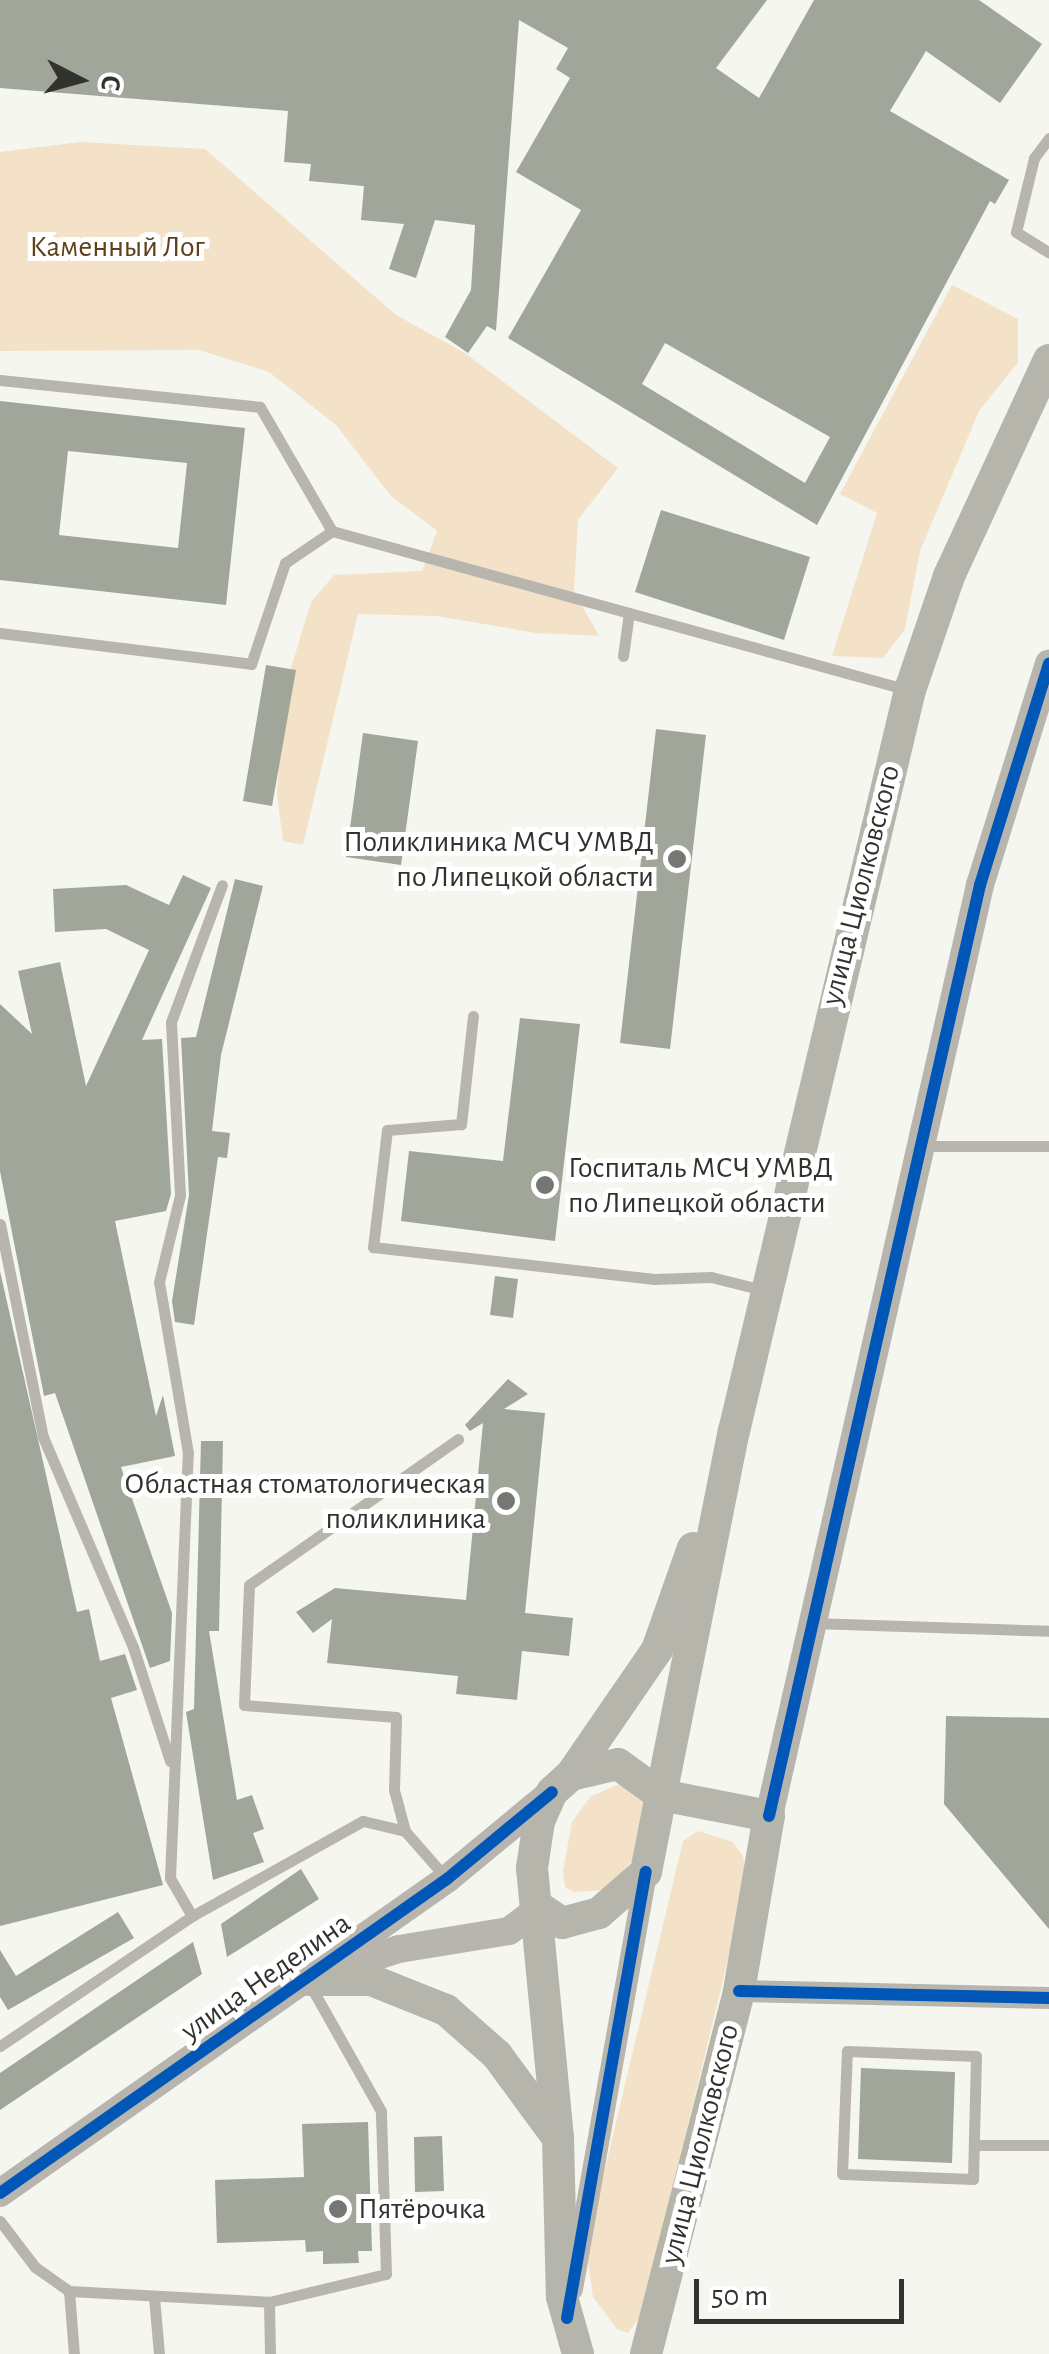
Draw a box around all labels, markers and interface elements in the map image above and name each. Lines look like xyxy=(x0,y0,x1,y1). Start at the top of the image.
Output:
north arrow xyxy=(30,30,130,130)
text: С xyxy=(95,74,125,92)
park label: Каменный Лог xyxy=(29,229,205,265)
street label: улица Циолковского xyxy=(814,761,908,1009)
place label: Поликлиника МСЧ УМВД по Липецкой области xyxy=(343,824,654,894)
marker: Поликлиника МСЧ УМВД по Липецкой области xyxy=(664,846,690,872)
place label: Госпиталь МСЧ УМВД по Липецкой области xyxy=(568,1150,833,1220)
marker: Госпиталь МСЧ УМВД по Липецкой области xyxy=(532,1172,558,1198)
place label: Областная стоматологическая поликлиника xyxy=(124,1466,486,1536)
marker: Областная стоматологическая поликлиника xyxy=(495,1490,517,1512)
street label: улица Неделина xyxy=(174,1905,358,2049)
street label: улица Циолковского xyxy=(653,2020,747,2268)
place label: Пятёрочка xyxy=(358,2191,486,2227)
marker: Пятёрочка xyxy=(327,2198,349,2220)
scale bar xyxy=(699,2259,909,2321)
text: 50 m xyxy=(711,2281,768,2311)

